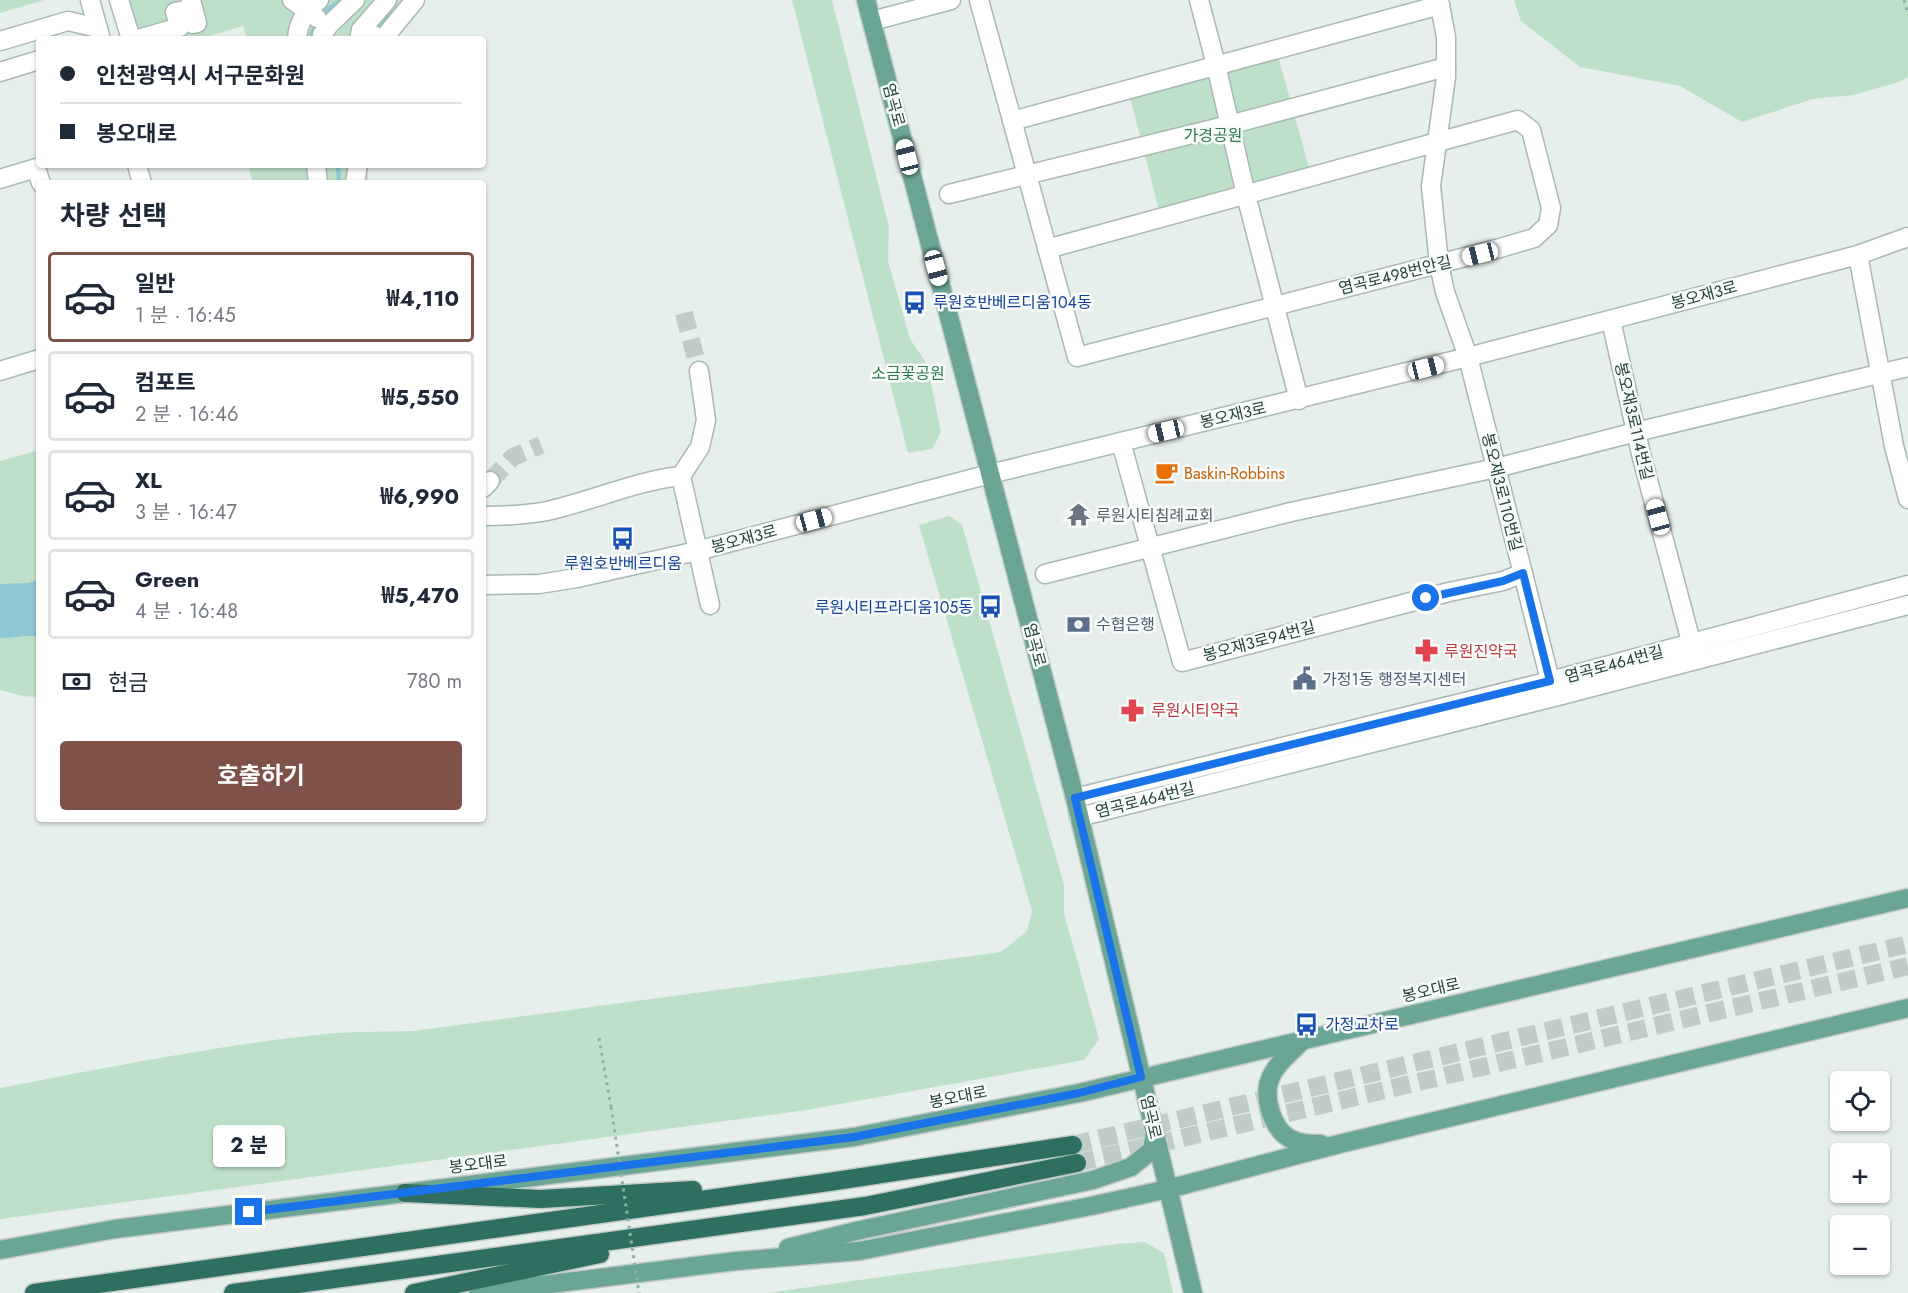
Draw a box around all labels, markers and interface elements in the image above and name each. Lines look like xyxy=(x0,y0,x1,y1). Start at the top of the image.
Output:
text: 인천광역시 서구문화원 xyxy=(96,59,305,91)
street label: 염곡로 xyxy=(877,81,911,130)
text: 봉오대로 xyxy=(96,117,177,149)
park label: 가경공원 xyxy=(1184,124,1242,147)
car xyxy=(894,137,920,177)
text: 차량 선택 xyxy=(60,196,167,235)
car xyxy=(1460,241,1500,267)
car xyxy=(923,248,949,288)
street label: 염곡로498번안길 xyxy=(1336,250,1454,300)
text: 일반 xyxy=(135,267,175,299)
icon: car xyxy=(63,270,117,324)
street label: 봉오재3로 xyxy=(1668,275,1740,315)
text: ₩4,110 xyxy=(387,282,459,314)
bus stop icon: 루원호반베르디움104동 xyxy=(902,289,928,315)
place label: 루원호반베르디움104동 xyxy=(933,291,1092,314)
text: 1 분 · 16:45 xyxy=(135,301,236,330)
car xyxy=(1406,355,1446,381)
street label: 봉오재3로114번길 xyxy=(1609,360,1659,482)
park label: 소금꽃공원 xyxy=(871,362,945,385)
text: 컴포트 xyxy=(135,366,196,398)
icon: car xyxy=(63,369,117,423)
text: ₩5,550 xyxy=(382,381,459,413)
street label: 봉오재3로 xyxy=(1197,396,1269,434)
text: 2 분 · 16:46 xyxy=(135,400,238,429)
car xyxy=(1146,418,1186,444)
street label: 봉오재3로110번길 xyxy=(1476,430,1528,554)
cafe icon: Baskin-Robbins xyxy=(1153,460,1179,486)
place label: Baskin-Robbins xyxy=(1184,462,1285,485)
text: XL xyxy=(135,464,162,496)
icon: car xyxy=(63,468,117,522)
text: ₩6,990 xyxy=(380,480,459,512)
car xyxy=(1645,497,1671,537)
text: 3 분 · 16:47 xyxy=(135,498,237,527)
temple icon: 루원시티침례교회 xyxy=(1065,502,1091,528)
place label: 루원시티침례교회 xyxy=(1096,504,1214,527)
car xyxy=(794,507,834,533)
street label: 봉오재3로 xyxy=(708,519,780,559)
bus stop icon: 루원호반베르디움 xyxy=(610,525,636,551)
place label: 루원호반베르디움 xyxy=(564,552,682,575)
text: Green xyxy=(135,563,199,595)
icon: car xyxy=(63,567,117,621)
text: ₩5,470 xyxy=(382,579,459,611)
route start xyxy=(1412,584,1439,611)
bus stop icon: 루원시티프라디움105동 xyxy=(978,594,1004,620)
place label: 루원시티프라디움105동 xyxy=(815,596,973,619)
text: 4 분 · 16:48 xyxy=(135,597,238,626)
bank icon: 수협은행 xyxy=(1065,611,1091,637)
place label: 수협은행 xyxy=(1096,613,1155,636)
street label: 봉오재3로94번길 xyxy=(1200,615,1318,667)
street label: 염곡로 xyxy=(1018,621,1052,670)
pharmacy icon: 루원진약국 xyxy=(1413,638,1439,664)
place label: 루원진약국 xyxy=(1444,640,1518,663)
street label: 염곡로464번길 xyxy=(1562,640,1666,688)
icon: cash xyxy=(60,665,93,698)
text: 현금 xyxy=(108,666,148,698)
public building icon: 가정1동 행정복지센터 xyxy=(1291,666,1317,692)
text: 780 m xyxy=(407,667,462,696)
place label: 가정1동 행정복지센터 xyxy=(1322,668,1466,691)
pharmacy icon: 루원시티약국 xyxy=(1120,697,1146,723)
place label: 루원시티약국 xyxy=(1151,699,1239,722)
button: 호출하기 xyxy=(60,741,462,810)
street label: 염곡로464번길 xyxy=(1093,777,1197,823)
street label: 봉오대로 xyxy=(1400,972,1463,1008)
bus stop icon: 가정교차로 xyxy=(1294,1011,1320,1037)
place label: 가정교차로 xyxy=(1325,1013,1399,1036)
map controls xyxy=(1830,1071,1890,1275)
button: locate xyxy=(1830,1071,1890,1131)
street label: 봉오대로 xyxy=(927,1080,989,1114)
street label: 염곡로 xyxy=(1135,1093,1167,1141)
callout: 2 분 xyxy=(213,1125,285,1167)
text: 2 분 xyxy=(230,1131,268,1160)
button: + xyxy=(1830,1143,1890,1203)
street label: 봉오대로 xyxy=(447,1149,509,1179)
route end xyxy=(235,1198,262,1225)
button: − xyxy=(1830,1215,1890,1275)

